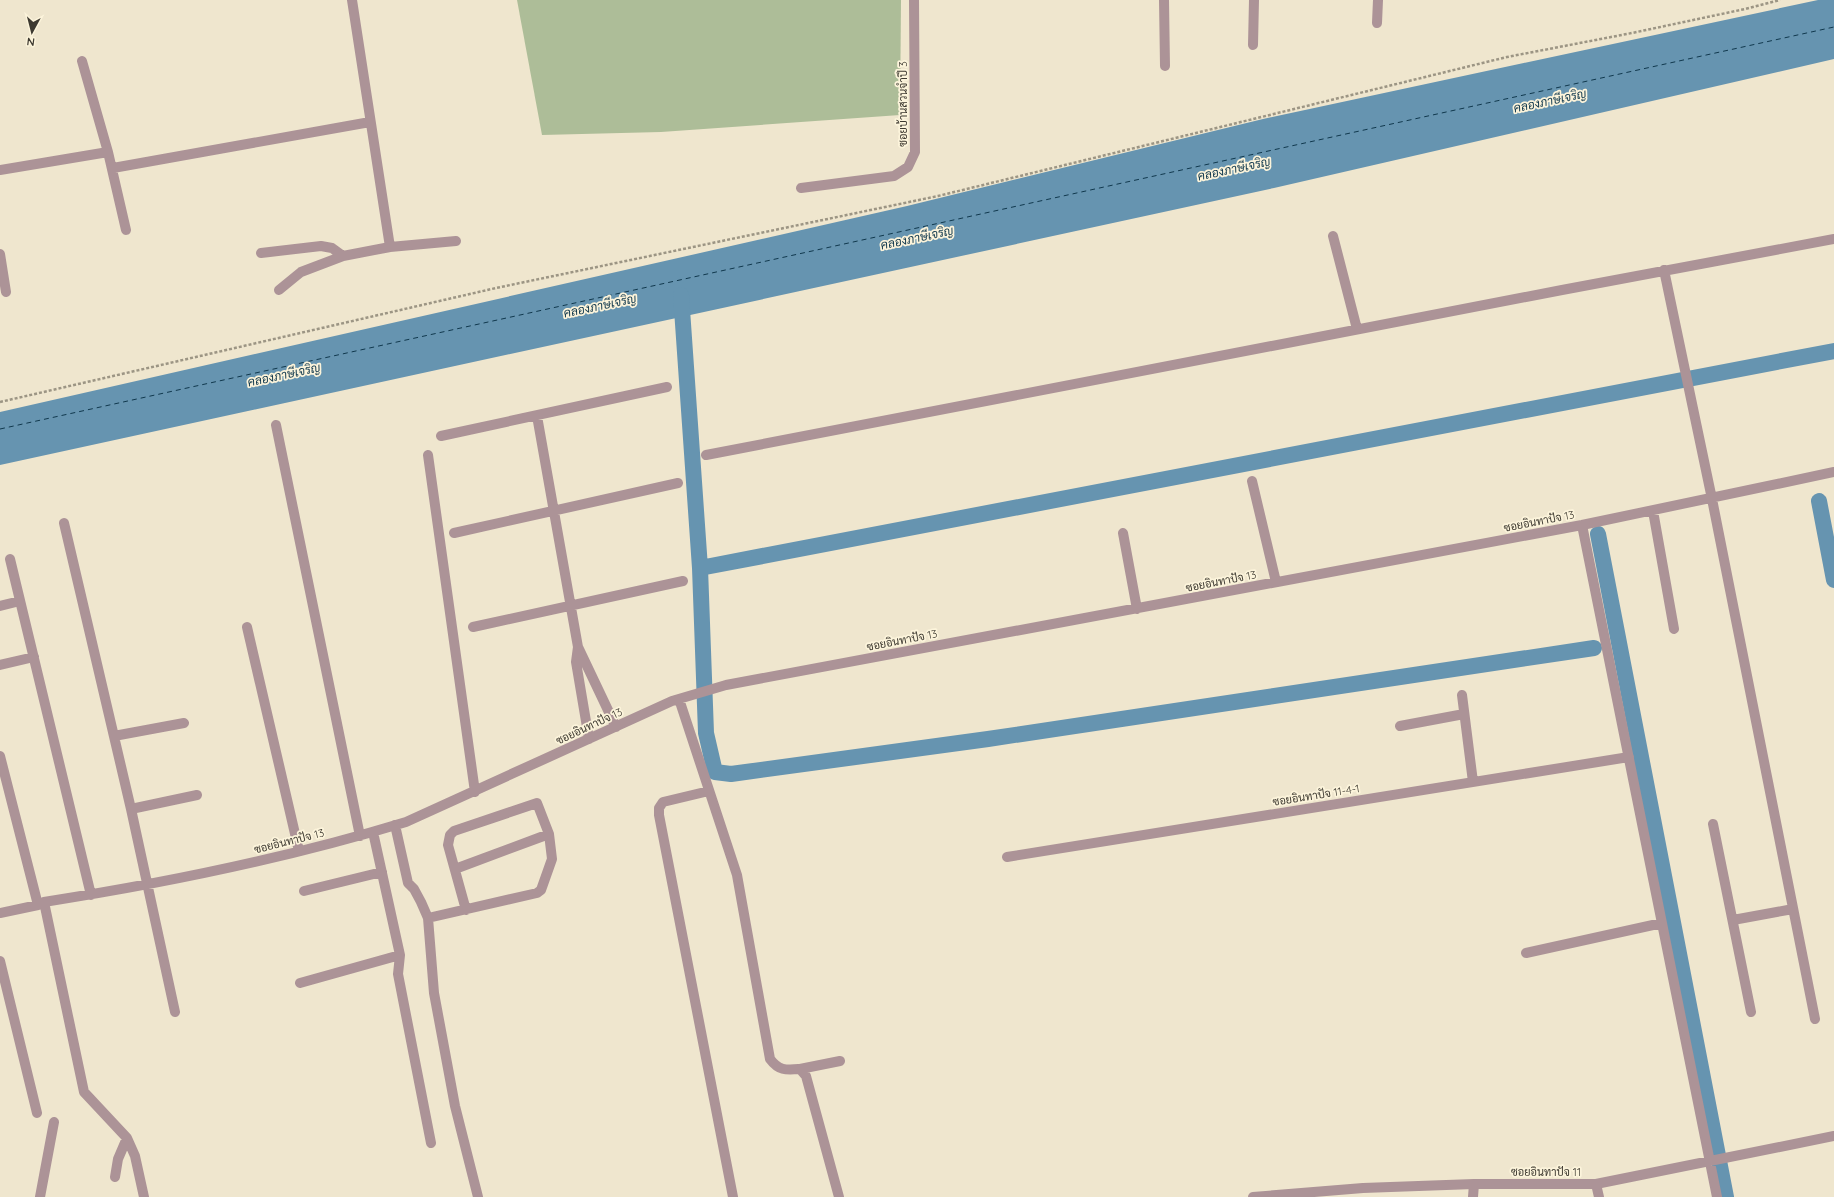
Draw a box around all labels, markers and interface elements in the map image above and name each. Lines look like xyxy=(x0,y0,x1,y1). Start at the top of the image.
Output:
north arrow xyxy=(12,12,52,52)
text: N xyxy=(26,34,36,49)
street label: ซอยบ้านสวนจำปี 3 xyxy=(896,61,910,147)
water label: คลองภาษีเจริญ xyxy=(1512,85,1588,116)
water label: คลองภาษีเจริญ xyxy=(1196,153,1272,184)
water label: คลองภาษีเจริญ xyxy=(879,222,955,253)
water label: คลองภาษีเจริญ xyxy=(562,290,638,321)
water label: คลองภาษีเจริญ xyxy=(246,359,322,390)
street label: ซอยอินทาปัจ 13 xyxy=(1502,507,1576,535)
street label: ซอยอินทาปัจ 13 xyxy=(1184,567,1258,595)
street label: ซอยอินทาปัจ 13 xyxy=(865,626,939,654)
street label: ซอยอินทาปัจ 13 xyxy=(554,704,625,747)
street label: ซอยอินทาปัจ 11-4-1 xyxy=(1271,781,1361,809)
street label: ซอยอินทาปัจ 13 xyxy=(253,825,326,856)
street label: ซอยอินทาปัจ 11 xyxy=(1511,1165,1581,1179)

